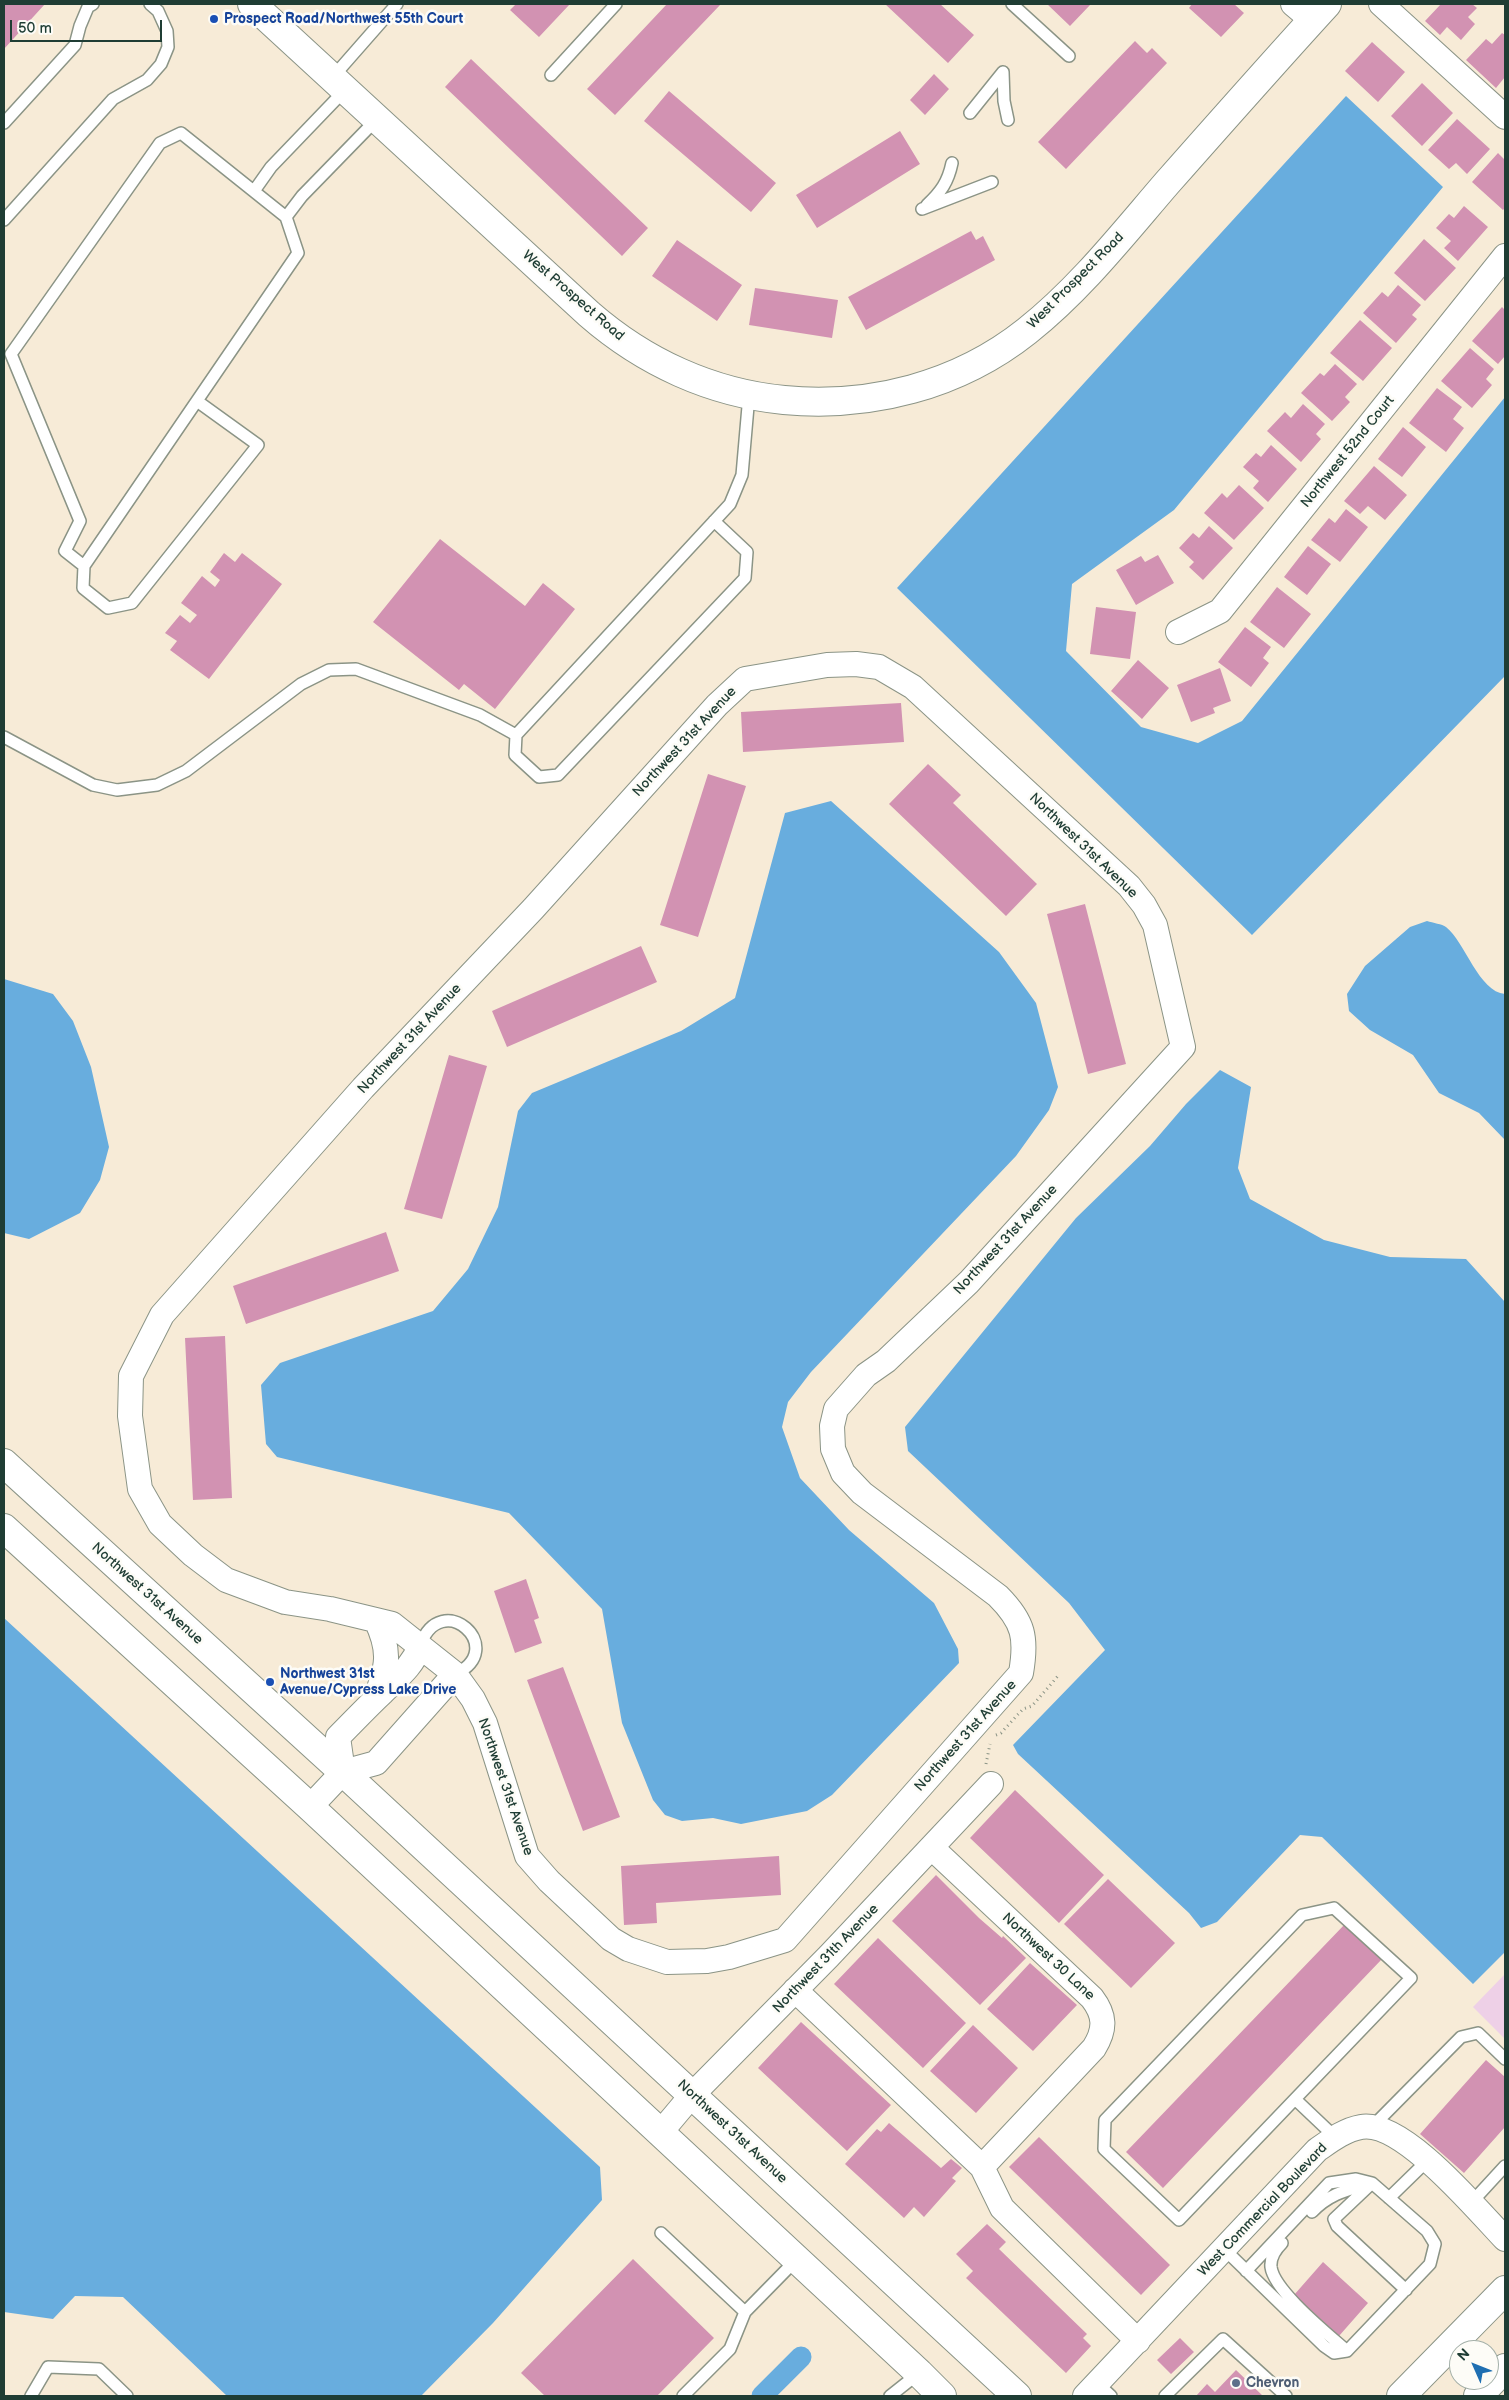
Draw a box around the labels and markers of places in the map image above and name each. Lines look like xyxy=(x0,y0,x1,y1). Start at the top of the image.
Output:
place label: Prospect Road/Northwest 55th Court xyxy=(224,11,463,27)
marker: Prospect Road/Northwest 55th Court xyxy=(208,13,220,25)
place label: Northwest 31st Avenue/Cypress Lake Drive xyxy=(280,1666,456,1698)
marker: Northwest 31st Avenue/Cypress Lake Drive xyxy=(264,1676,276,1688)
place label: Chevron xyxy=(1246,2375,1299,2391)
marker: Chevron xyxy=(1230,2377,1242,2389)

